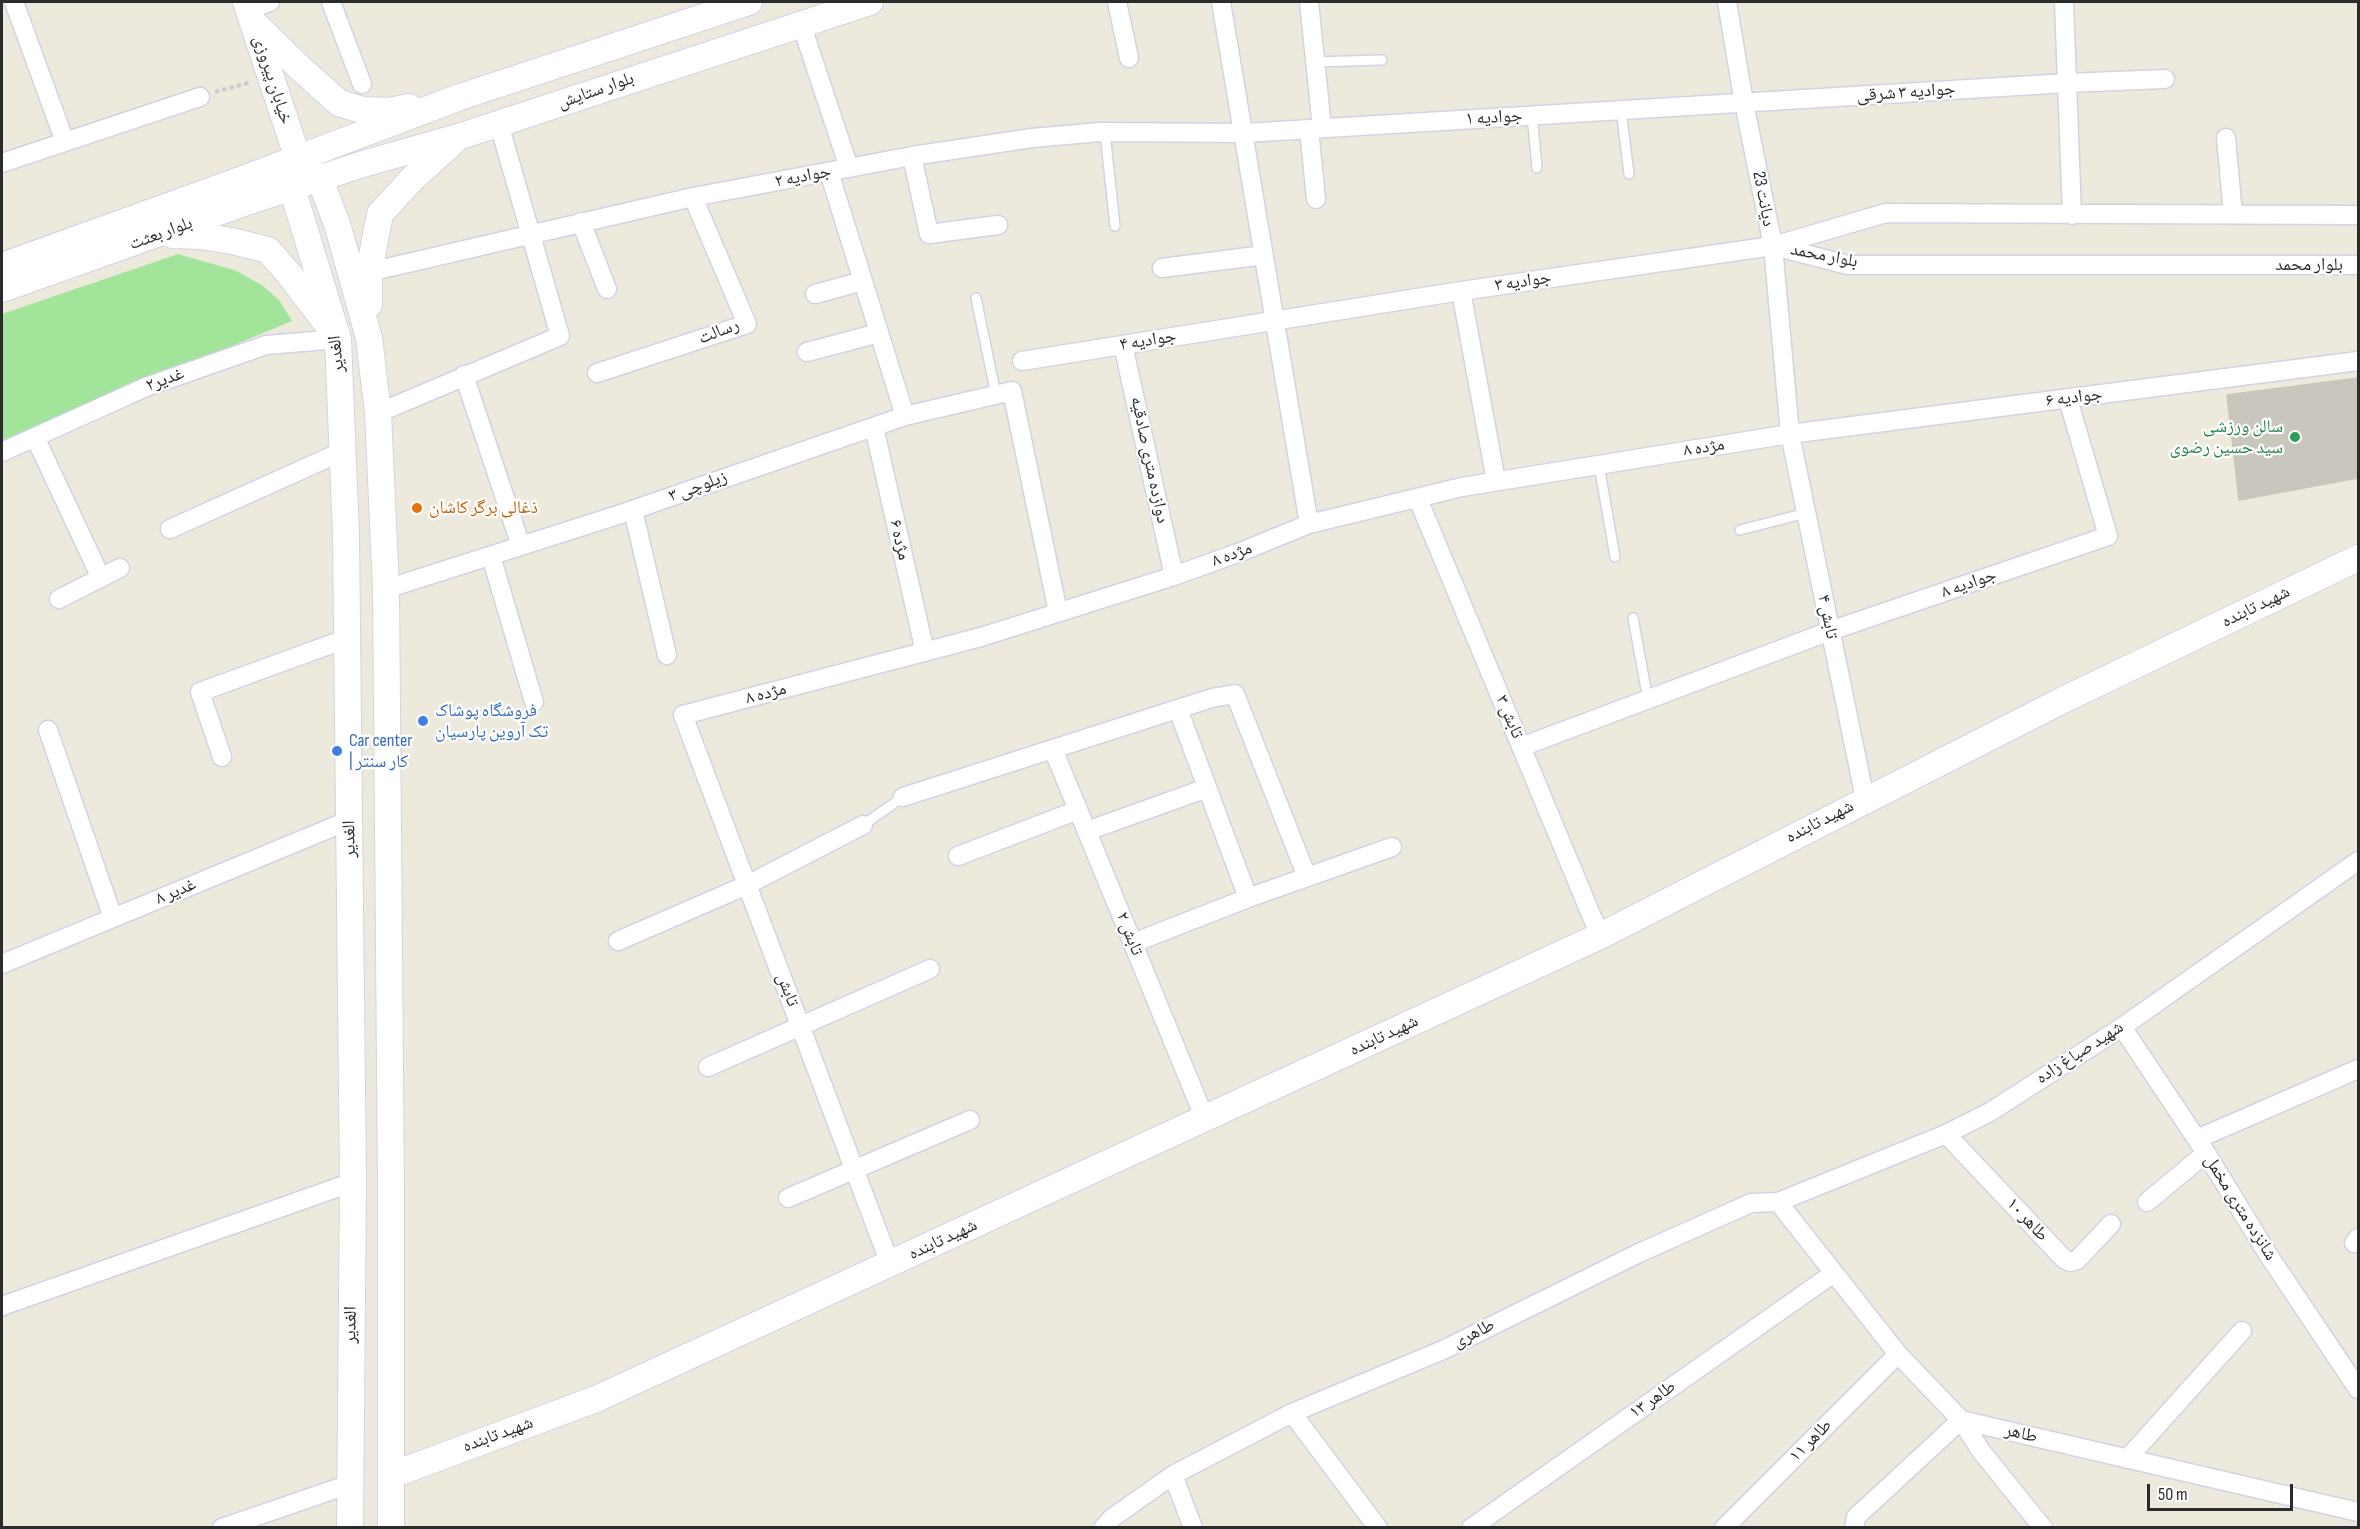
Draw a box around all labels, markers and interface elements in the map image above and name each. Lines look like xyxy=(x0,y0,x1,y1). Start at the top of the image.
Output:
street label: خیابان پیروزی xyxy=(248,33,296,127)
street label: بلوار ستایش xyxy=(555,68,637,114)
street label: جوادیه ۳ شرقی xyxy=(1856,79,1956,107)
street label: جوادیه ۱ xyxy=(1465,106,1523,130)
street label: جوادیه ۲ xyxy=(773,161,833,193)
street label: دیانت 23 xyxy=(1747,170,1779,228)
street label: بلوار بعثت xyxy=(127,213,195,255)
street label: بلوار محمد xyxy=(1789,239,1859,273)
street label: بلوار محمد xyxy=(2275,254,2343,276)
street label: جوادیه ۳ xyxy=(1493,267,1553,297)
street label: رسالت xyxy=(696,314,742,350)
street label: جوادیه ۴ xyxy=(1118,326,1178,356)
street label: الغدیر xyxy=(324,334,350,374)
street label: غدیر۲ xyxy=(143,363,187,397)
street label: جوادیه ۶ xyxy=(2044,384,2104,412)
street label: دوازده متری صادقیه xyxy=(1125,395,1173,525)
place label: سالن ورزشی سید حسین رضوی xyxy=(2169,416,2283,458)
marker: سالن ورزشی سید حسین رضوی xyxy=(2288,430,2302,444)
street label: مژده ۸ xyxy=(1682,434,1726,462)
street label: زیلوچی ۳ xyxy=(666,466,730,508)
place label: ذغالی برگر کاشان xyxy=(429,497,538,519)
marker: ذغالی برگر کاشان xyxy=(410,501,424,515)
street label: مژده ۶ xyxy=(884,517,914,563)
street label: مژده ۸ xyxy=(1209,538,1255,572)
street label: جوادیه ۸ xyxy=(1939,565,1999,603)
street label: شهید تابنده xyxy=(2218,581,2294,633)
street label: تابش ۴ xyxy=(1812,593,1842,641)
street label: مژده ۸ xyxy=(743,678,789,710)
street label: تابش ۳ xyxy=(1490,692,1528,742)
place label: فروشگاه پوشاک تک آروین پارسیان xyxy=(435,700,548,742)
marker: فروشگاه پوشاک تک آروین پارسیان xyxy=(416,714,430,728)
place label: Car center | کار سنتر xyxy=(349,730,412,772)
marker: Car center | کار سنتر xyxy=(330,744,344,758)
street label: شهید تابنده xyxy=(1782,796,1858,848)
street label: الغدیر xyxy=(339,820,361,858)
street label: غدیر ۸ xyxy=(152,874,200,910)
street label: تابش ۲ xyxy=(1111,909,1147,959)
street label: تابش xyxy=(771,970,803,1010)
street label: شهید تابنده xyxy=(1346,1011,1422,1061)
street label: شهید صباغ زاده xyxy=(2032,1017,2128,1089)
street label: شانزده متری مخمل xyxy=(2199,1151,2281,1265)
street label: طاهر ۱۰ xyxy=(2001,1194,2053,1246)
street label: شهید تابنده xyxy=(905,1215,981,1265)
street label: الغدیر xyxy=(340,1306,362,1344)
street label: طاهری xyxy=(1450,1315,1498,1353)
street label: طاهر ۱۳ xyxy=(1626,1376,1680,1424)
street label: شهید تابنده xyxy=(460,1412,536,1458)
street label: طاهر ۱۱ xyxy=(1785,1415,1837,1467)
street label: طاهر xyxy=(2003,1420,2039,1448)
scale bar xyxy=(2150,1472,2296,1510)
text: 50 m xyxy=(2158,1484,2188,1505)

